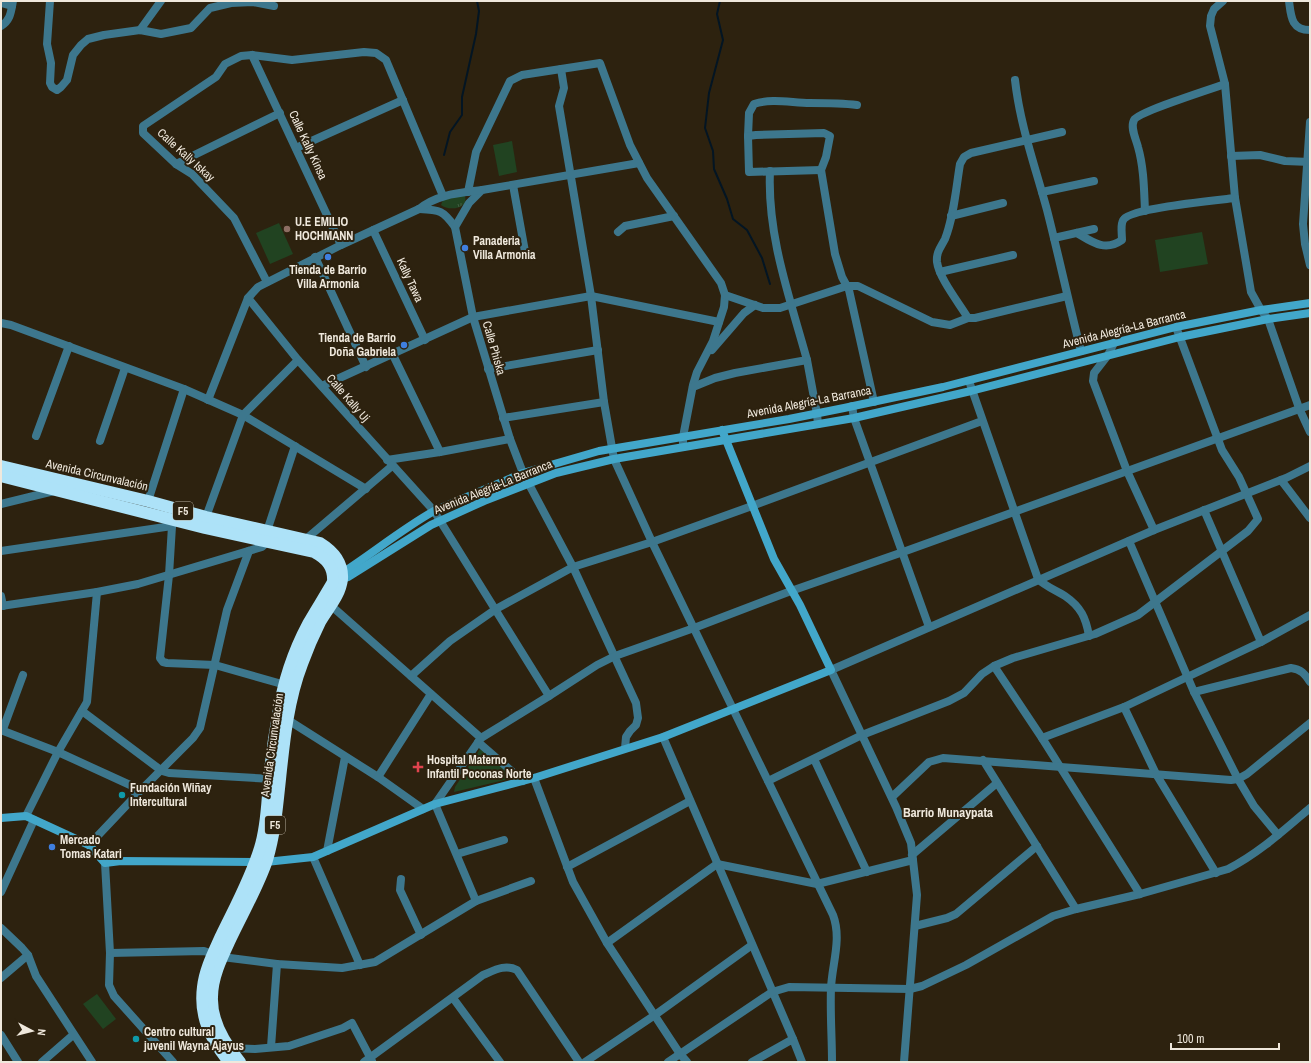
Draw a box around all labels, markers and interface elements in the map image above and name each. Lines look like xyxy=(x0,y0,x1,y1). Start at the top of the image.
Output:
street label: Calle Kally Kinsa xyxy=(285,108,331,183)
street label: Calle Kally Iskay xyxy=(154,125,218,185)
place label: U.E EMILIO HOCHMANN xyxy=(295,214,353,244)
marker: U.E EMILIO HOCHMANN xyxy=(282,224,292,234)
place label: Panaderia Villa Armonia xyxy=(473,233,536,263)
marker: Panaderia Villa Armonia xyxy=(460,243,470,253)
marker: Tienda de Barrio Villa Armonia xyxy=(323,252,333,262)
street label: Kally Tawa xyxy=(393,255,427,305)
place label: Tienda de Barrio Villa Armonia xyxy=(289,262,367,292)
street label: Avenida Alegría-La Barranca xyxy=(1060,306,1188,352)
street label: Calle Phiska xyxy=(479,319,509,377)
place label: Tienda de Barrio Doña Gabriela xyxy=(319,330,397,360)
marker: Tienda de Barrio Doña Gabriela xyxy=(399,340,409,350)
street label: Calle Kally Uj xyxy=(323,371,373,425)
street label: Avenida Alegría-La Barranca xyxy=(745,382,873,422)
street label: Avenida Circunvalación xyxy=(43,455,150,495)
street label: Avenida Alegría-La Barranca xyxy=(431,456,555,518)
road number: F5 xyxy=(173,502,193,520)
street label: Avenida Circunvalación xyxy=(257,692,287,799)
place label: Hospital Materno Infantil Poconas Norte xyxy=(427,752,532,782)
marker: Hospital Materno Infantil Poconas Norte xyxy=(412,761,424,773)
place label: Fundación Wiñay Intercultural xyxy=(130,780,212,810)
marker: Fundación Wiñay Intercultural xyxy=(117,790,127,800)
district label: Barrio Munaypata xyxy=(903,804,993,821)
road number: F5 xyxy=(265,816,285,834)
place label: Mercado Tomas Katari xyxy=(60,832,122,862)
marker: Mercado Tomas Katari xyxy=(47,842,57,852)
north arrow xyxy=(12,1011,52,1051)
place label: Centro cultural juvenil Wayna Ajayus xyxy=(143,1024,244,1054)
scale bar xyxy=(1171,1025,1279,1051)
text: N xyxy=(35,1028,49,1036)
text: 100 m xyxy=(1177,1031,1204,1047)
marker: Centro cultural juvenil Wayna Ajayus xyxy=(131,1034,141,1044)

